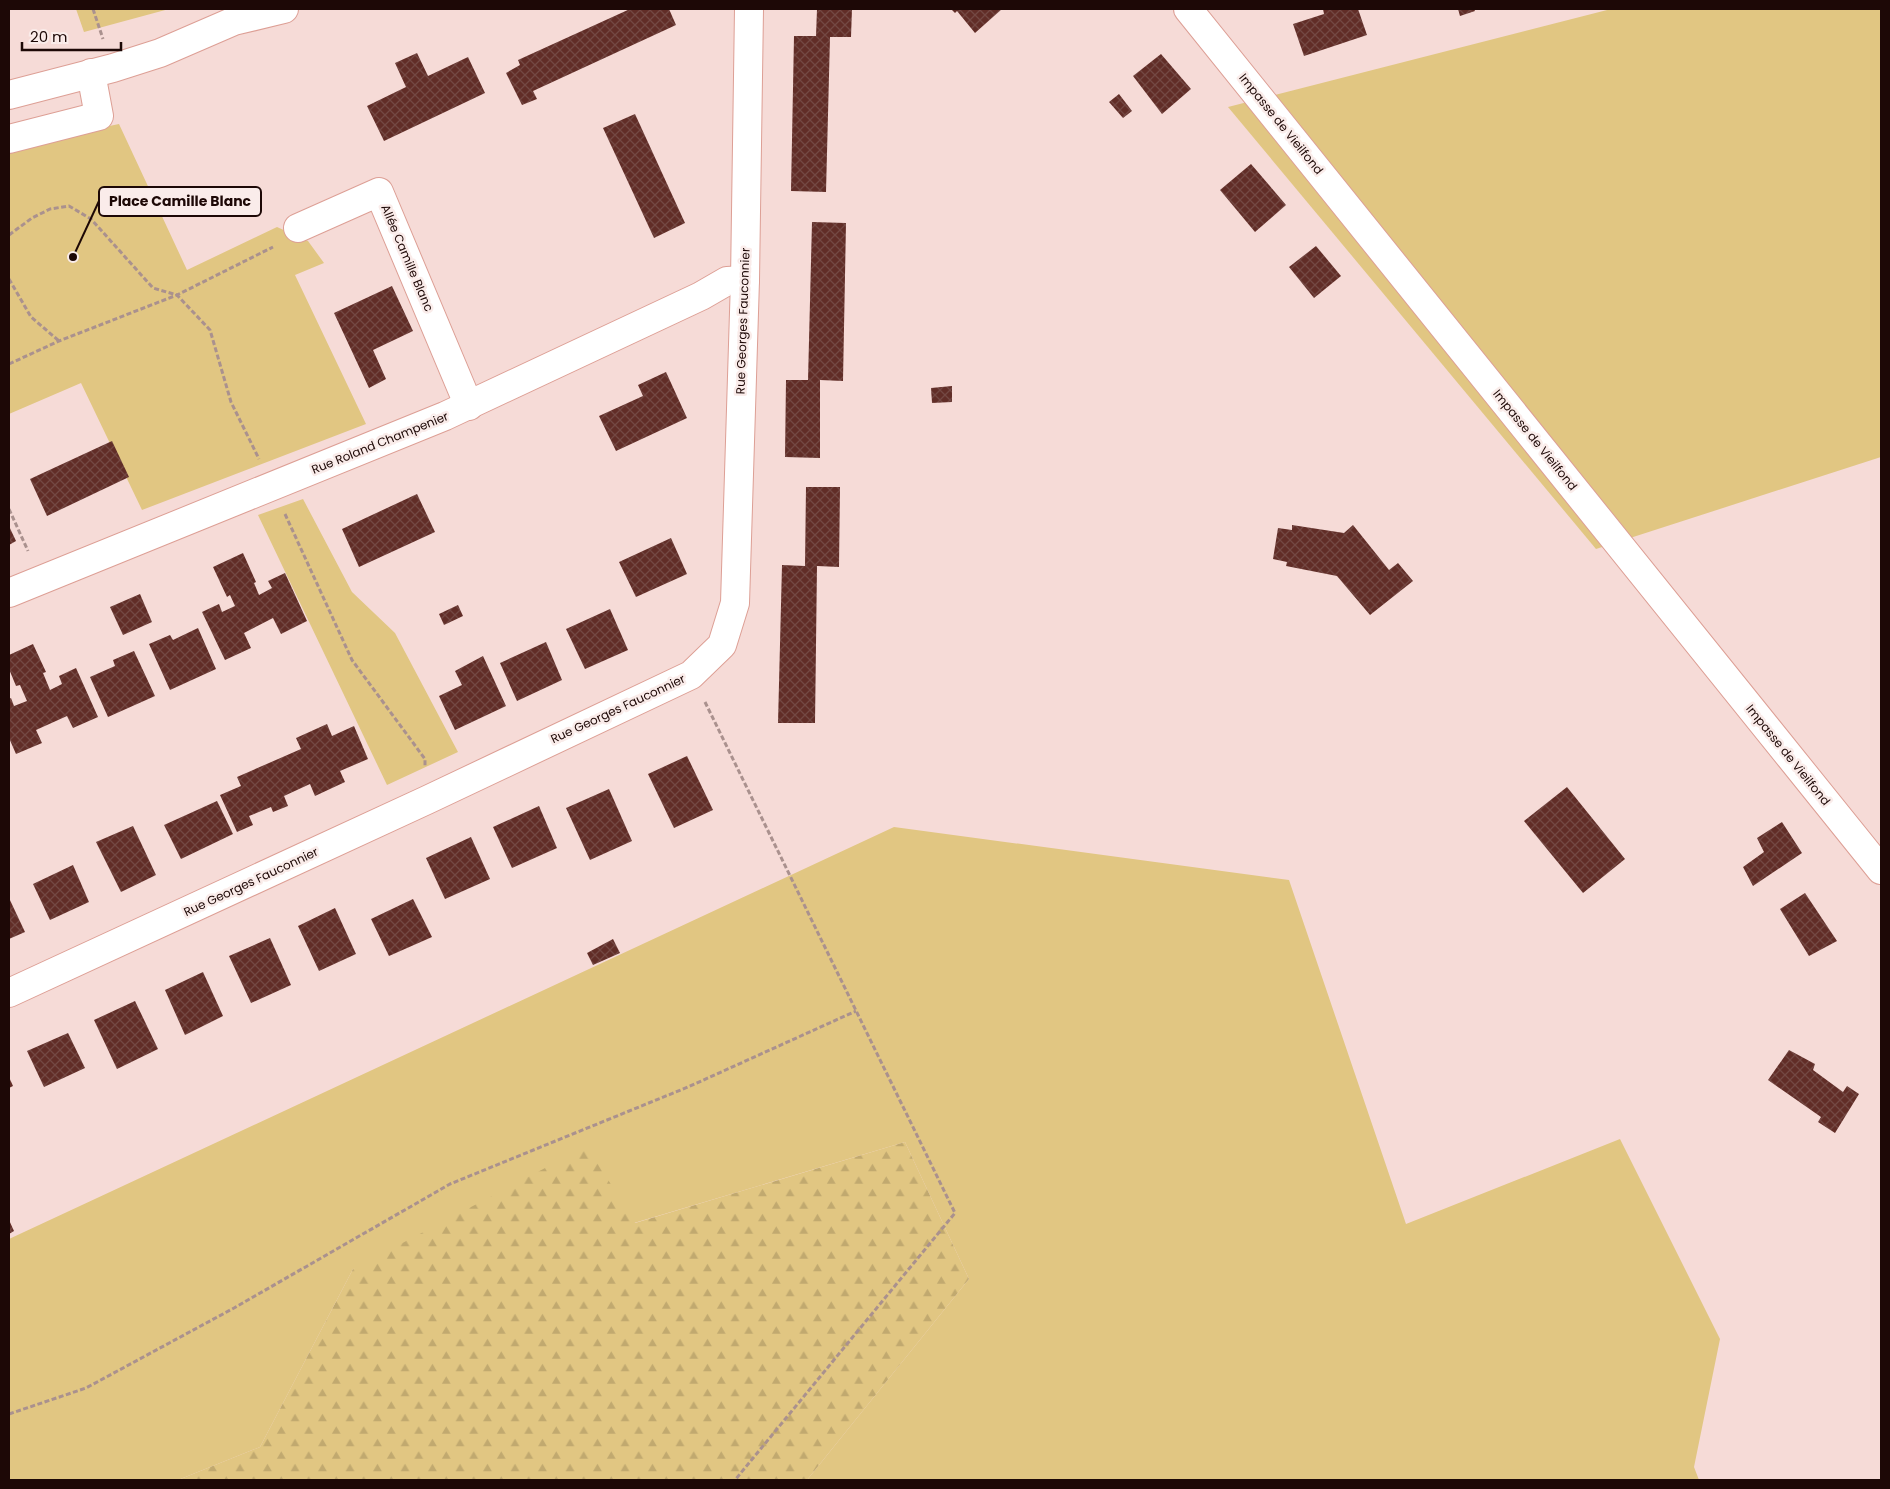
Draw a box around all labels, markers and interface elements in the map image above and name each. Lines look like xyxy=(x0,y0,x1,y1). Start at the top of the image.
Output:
scale bar xyxy=(22,20,121,52)
text: 20 m xyxy=(30,26,68,47)
street label: Impasse de Vieilfond xyxy=(1235,70,1327,178)
callout: Place Camille Blanc xyxy=(99,187,261,216)
text: Place Camille Blanc xyxy=(109,191,252,211)
street label: Allée Camille Blanc xyxy=(377,202,438,314)
street label: Rue Georges Fauconnier xyxy=(731,247,754,395)
street label: Impasse de Vieilfond xyxy=(1489,386,1581,494)
street label: Rue Roland Champenier xyxy=(309,407,451,478)
street label: Rue Georges Fauconnier xyxy=(548,670,688,747)
street label: Impasse de Vieilfond xyxy=(1742,701,1834,809)
street label: Rue Georges Fauconnier xyxy=(181,843,321,920)

